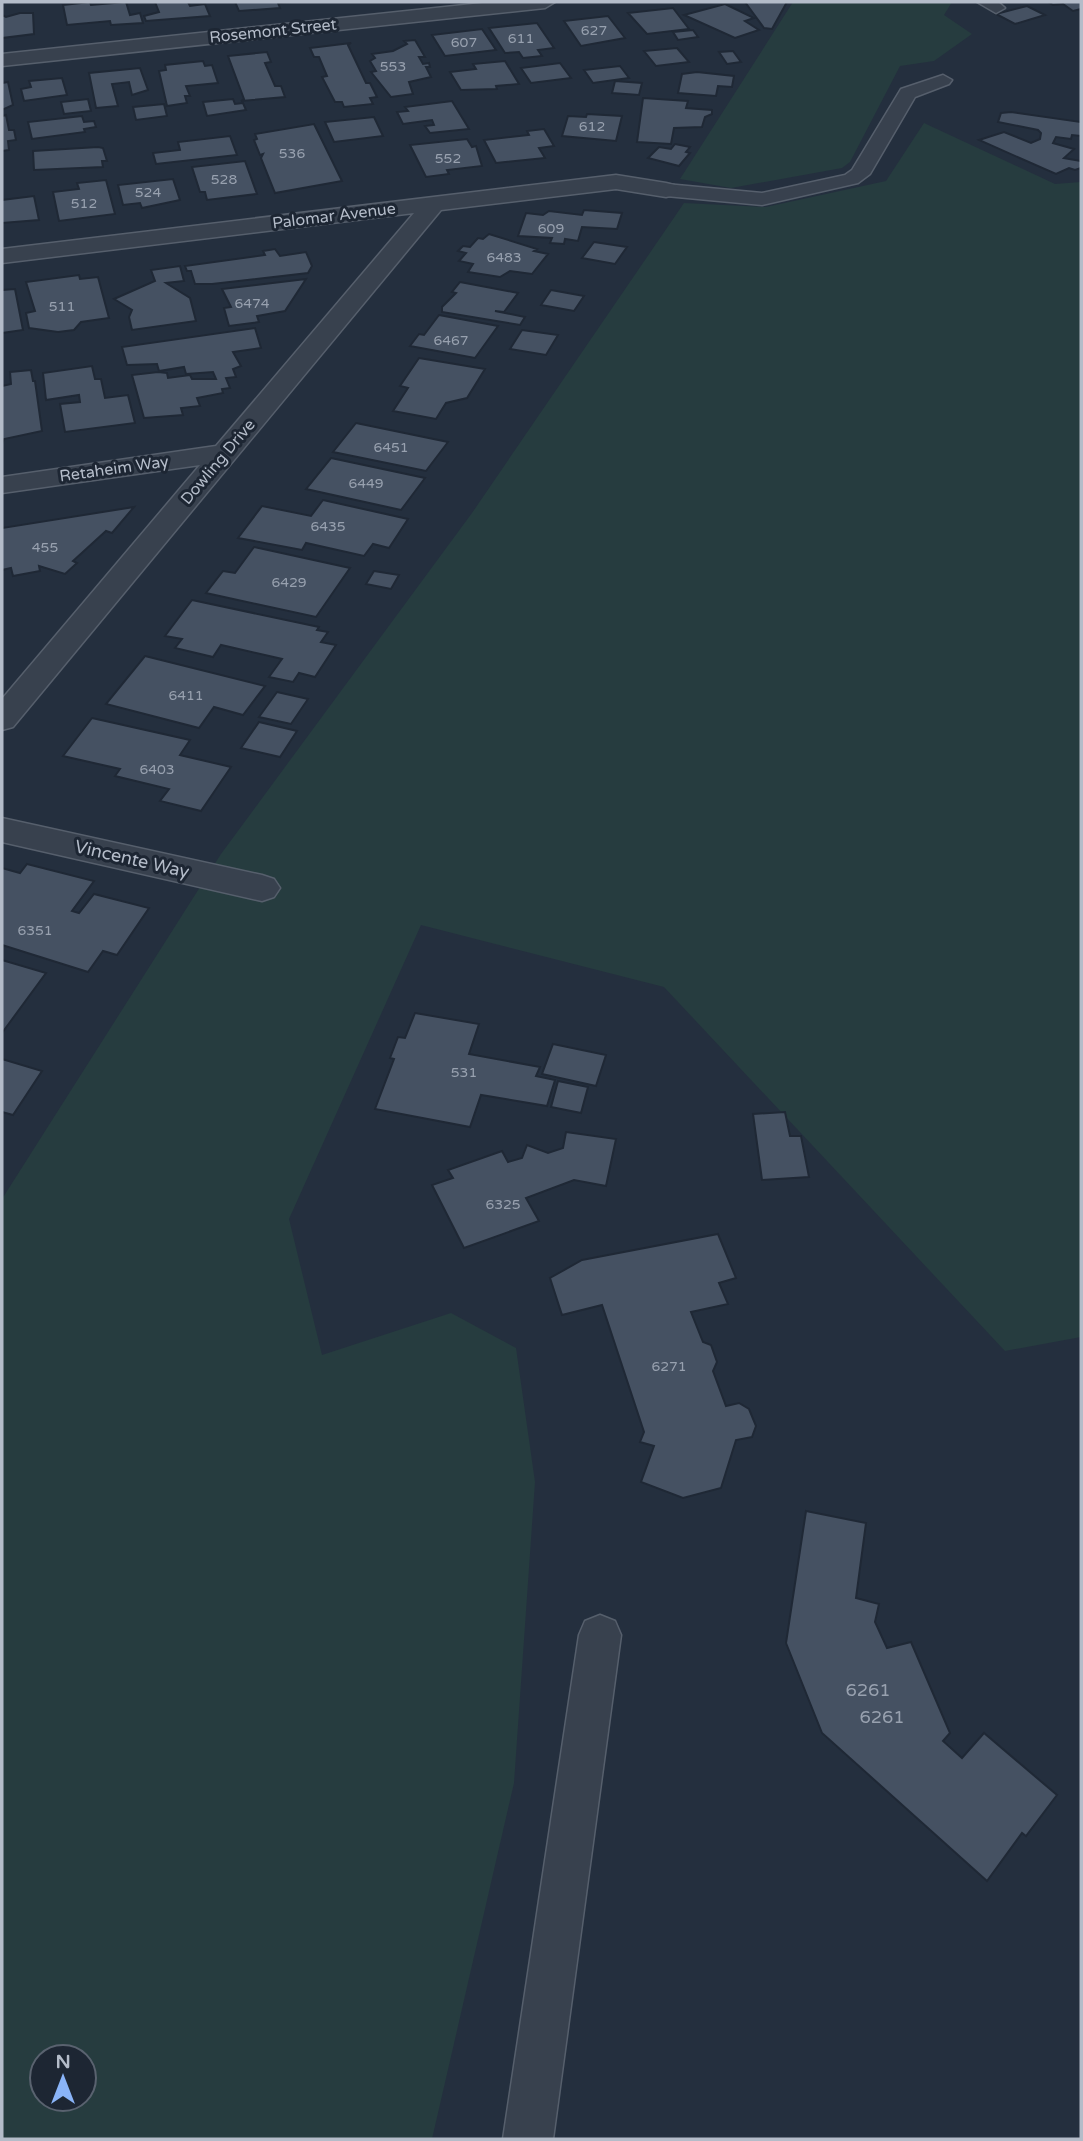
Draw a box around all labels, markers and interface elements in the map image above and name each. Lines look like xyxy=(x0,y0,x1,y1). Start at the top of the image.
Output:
street label: Rosemont Street xyxy=(208,14,338,48)
house number: 627 xyxy=(581,22,607,39)
house number: 611 xyxy=(508,30,534,47)
house number: 607 xyxy=(451,34,477,51)
house number: 553 xyxy=(380,58,406,75)
house number: 612 xyxy=(579,118,605,135)
house number: 536 xyxy=(279,145,305,162)
house number: 552 xyxy=(435,150,461,167)
house number: 528 xyxy=(211,171,237,188)
house number: 524 xyxy=(135,184,161,201)
house number: 512 xyxy=(71,195,97,212)
street label: Palomar Avenue xyxy=(271,199,397,233)
house number: 609 xyxy=(538,220,564,237)
house number: 6483 xyxy=(486,249,522,266)
house number: 6474 xyxy=(234,295,270,312)
house number: 511 xyxy=(49,298,75,315)
house number: 6467 xyxy=(433,332,469,349)
street label: Dowling Drive xyxy=(176,415,260,509)
house number: 6451 xyxy=(373,439,409,456)
street label: Retaheim Way xyxy=(58,451,170,487)
house number: 6449 xyxy=(348,475,384,492)
house number: 6435 xyxy=(310,518,346,535)
house number: 455 xyxy=(32,539,58,556)
house number: 6429 xyxy=(271,574,307,591)
house number: 6411 xyxy=(168,687,204,704)
house number: 6403 xyxy=(139,761,175,778)
street label: Vincente Way xyxy=(73,835,192,883)
house number: 6351 xyxy=(17,922,53,939)
house number: 531 xyxy=(451,1064,477,1081)
house number: 6325 xyxy=(485,1196,521,1213)
house number: 6271 xyxy=(651,1358,687,1375)
house number: 6261 xyxy=(845,1679,891,1701)
house number: 6261 xyxy=(859,1706,905,1728)
north arrow xyxy=(28,2043,98,2113)
text: N xyxy=(55,2051,71,2073)

